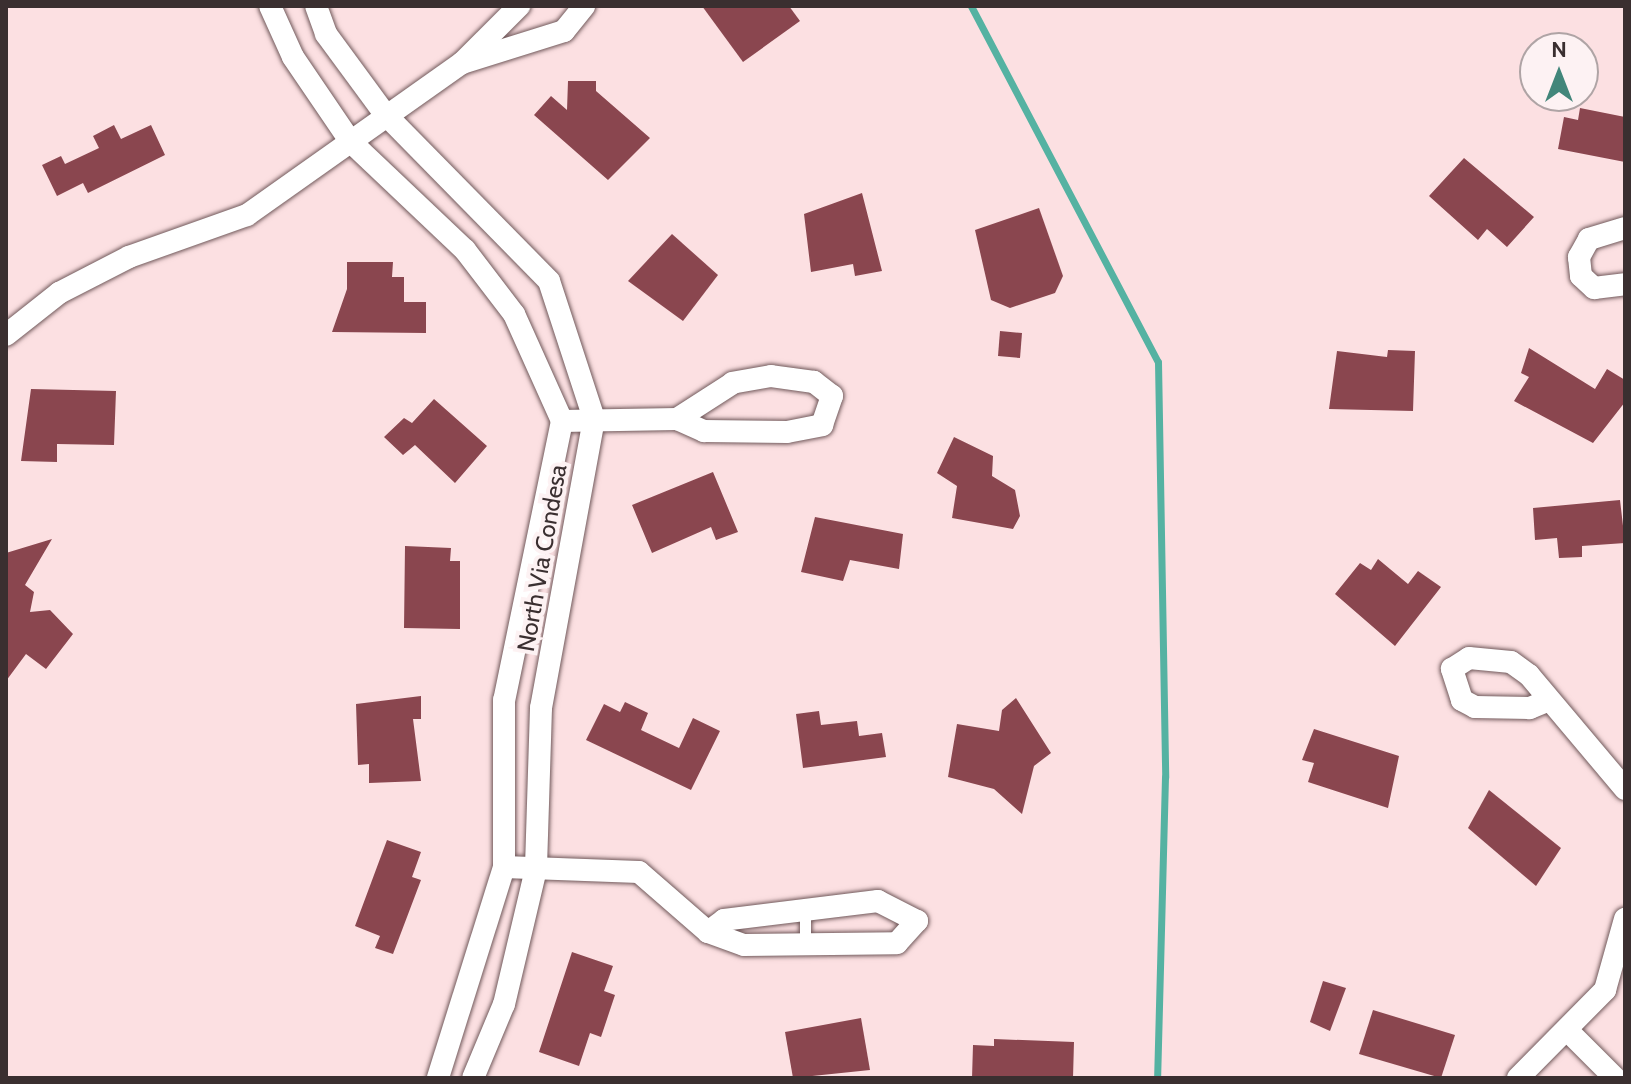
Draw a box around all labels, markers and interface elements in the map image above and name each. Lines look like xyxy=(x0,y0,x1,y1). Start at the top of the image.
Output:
north arrow xyxy=(1519,32,1599,112)
text: N xyxy=(1551,36,1567,63)
street label: North Via Condesa xyxy=(511,462,573,654)

